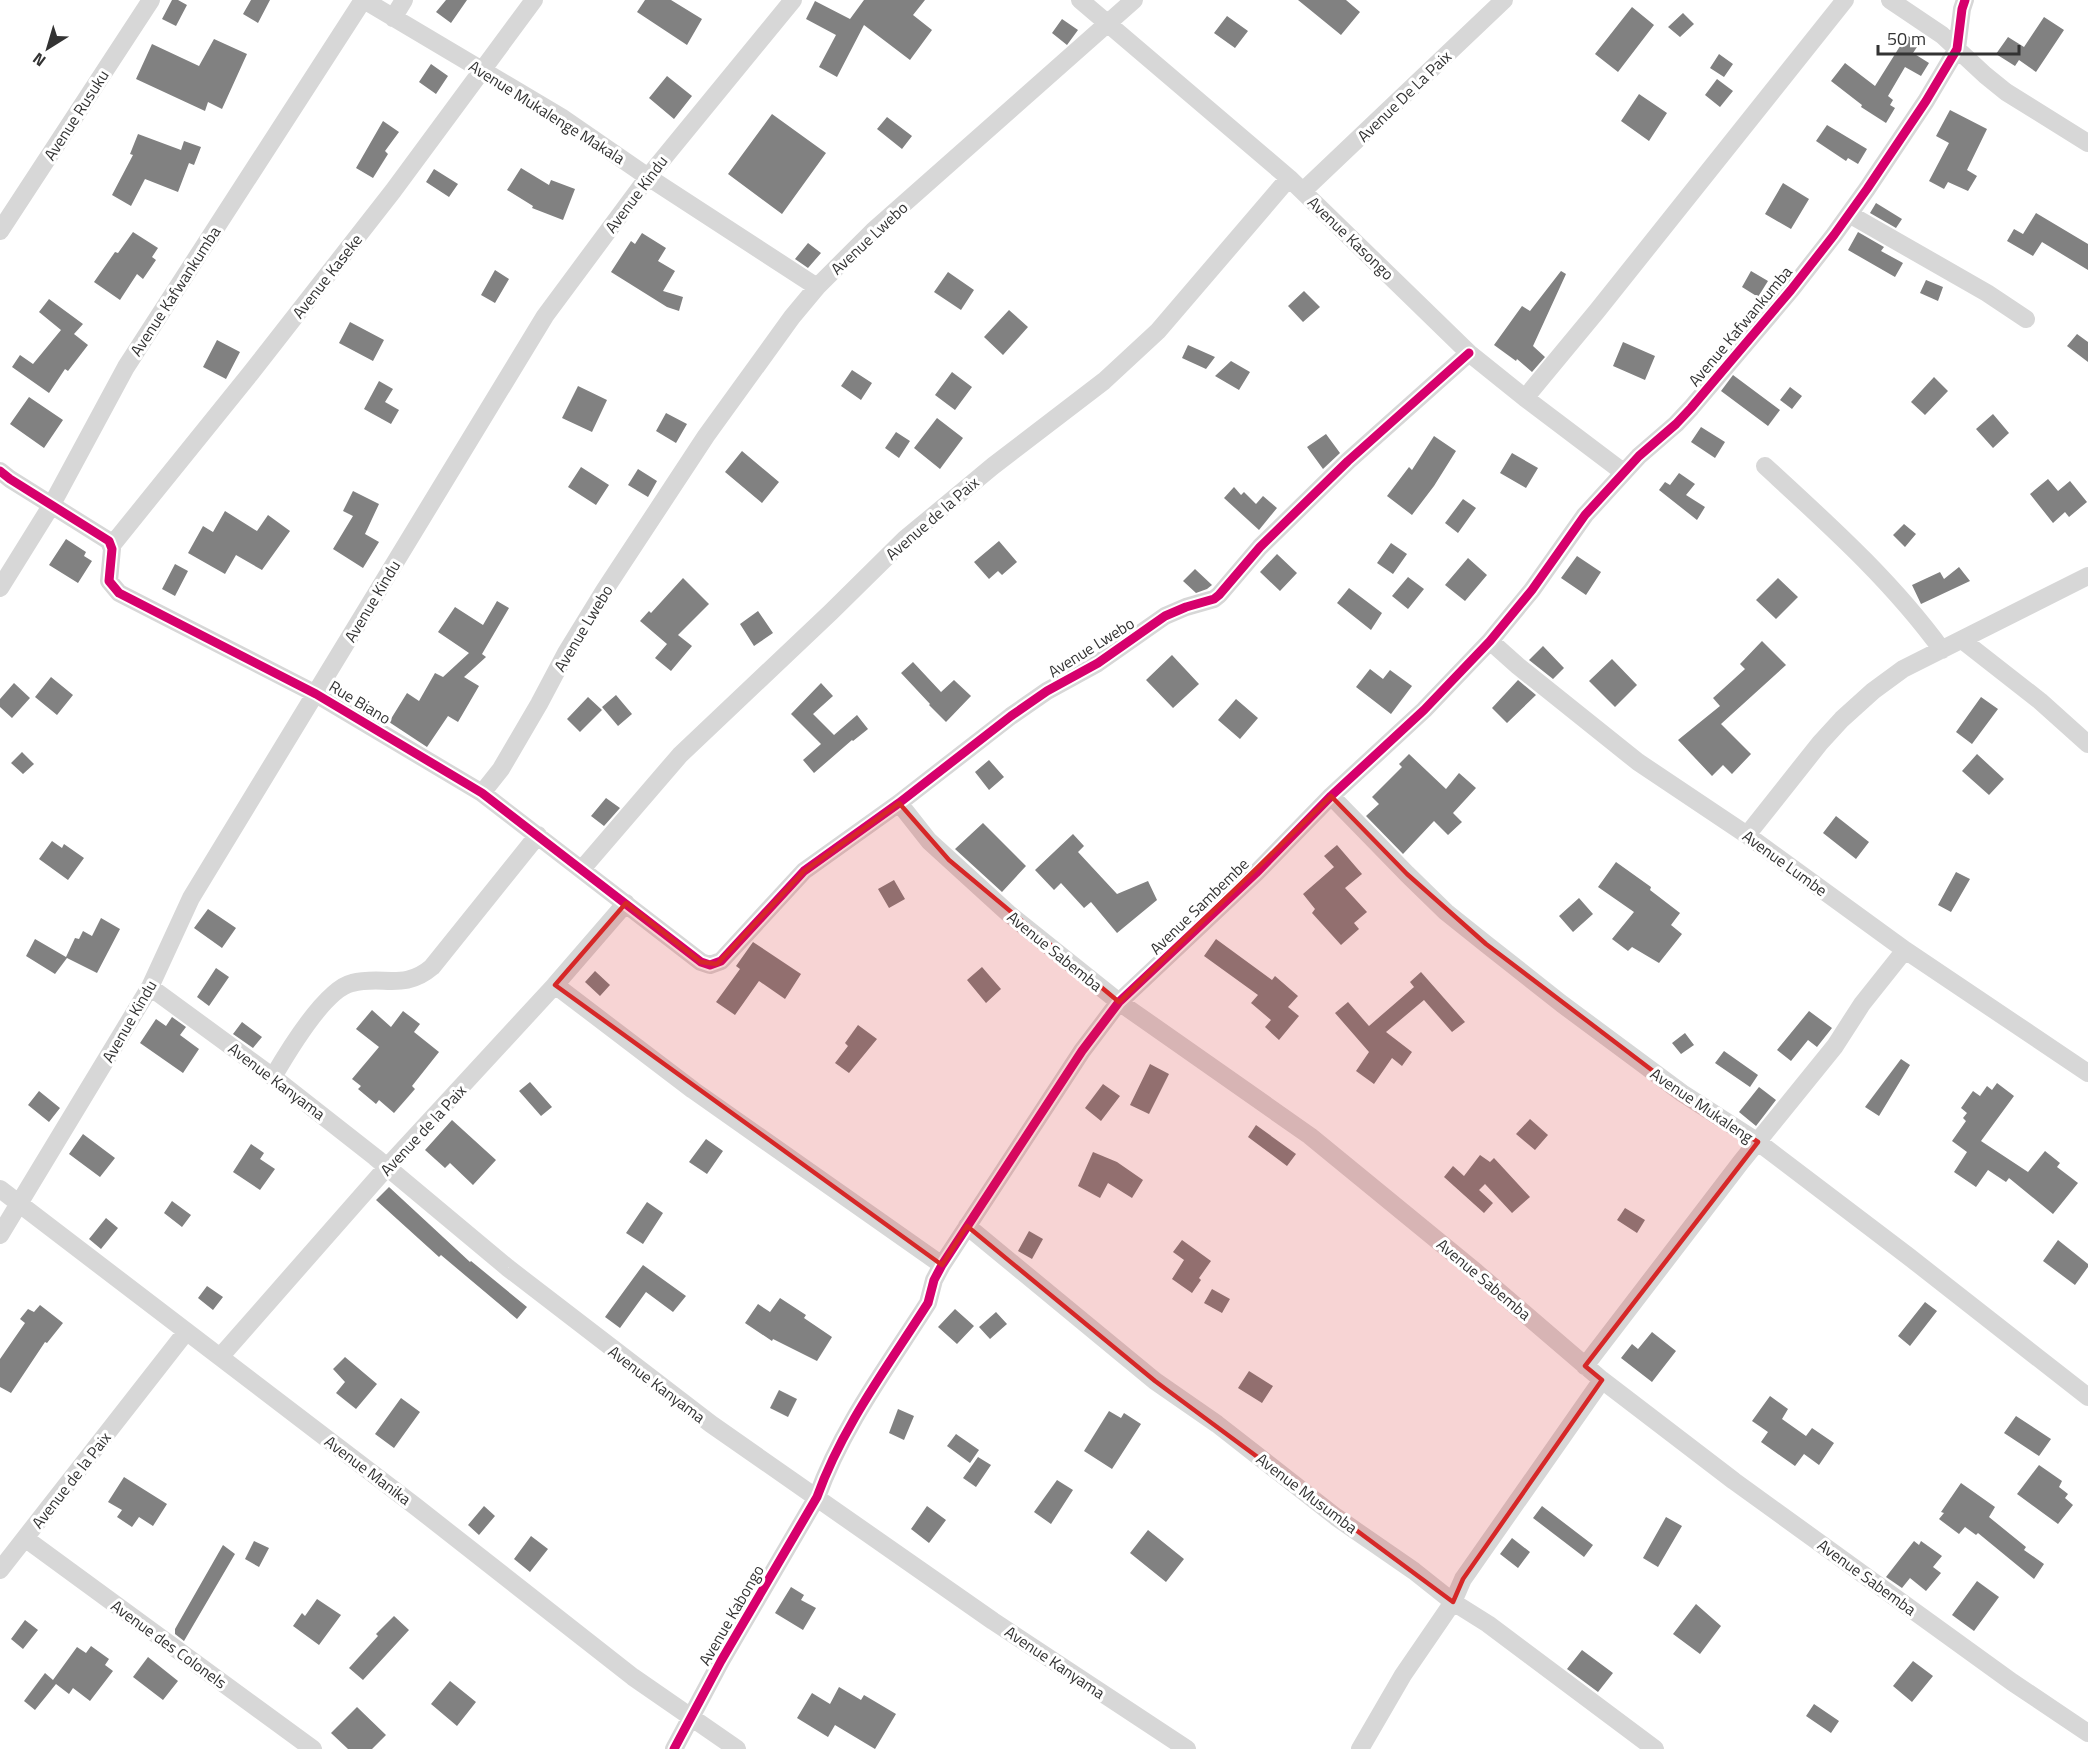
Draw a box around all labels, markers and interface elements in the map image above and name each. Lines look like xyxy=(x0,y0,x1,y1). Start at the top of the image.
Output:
north arrow xyxy=(18,18,78,78)
scale bar xyxy=(1878,18,2019,56)
text: 50 m xyxy=(1887,25,1926,52)
street label: Avenue De La Paix xyxy=(1351,45,1457,147)
text: N xyxy=(27,47,51,73)
street label: Avenue Mukalenge Makala xyxy=(464,54,630,170)
street label: Avenue Rusuku xyxy=(38,65,114,165)
street label: Avenue Kindu xyxy=(599,150,673,238)
street label: Avenue Kasongo xyxy=(1302,191,1400,285)
street label: Avenue Lwebo xyxy=(825,196,913,280)
street label: Avenue Kafwankumba xyxy=(124,221,226,361)
street label: Avenue Kaseke xyxy=(286,229,368,323)
street label: Avenue Kafwankumba xyxy=(1682,261,1798,391)
street label: Avenue de la Paix xyxy=(880,471,984,565)
street label: Avenue Kindu xyxy=(338,556,406,646)
street label: Avenue Lwebo xyxy=(548,580,618,676)
street label: Avenue Lwebo xyxy=(1043,611,1139,683)
street label: Rue Biano xyxy=(325,674,395,730)
street label: Avenue Lumbe xyxy=(1738,824,1832,902)
street label: Avenue Sambembe xyxy=(1144,852,1254,960)
street label: Avenue Sabemba xyxy=(1002,905,1108,997)
street label: Avenue Kindu xyxy=(96,975,162,1067)
street label: Avenue Kanyama xyxy=(223,1036,331,1126)
street label: Avenue Mukaleng xyxy=(1646,1062,1758,1148)
street label: Avenue de la Paix xyxy=(374,1079,472,1181)
street label: Avenue Sabemba xyxy=(1432,1232,1536,1326)
street label: Avenue Kanyama xyxy=(603,1339,711,1429)
street label: Avenue de la Paix xyxy=(26,1427,116,1533)
street label: Avenue Manika xyxy=(320,1429,416,1511)
street label: Avenue Musumba xyxy=(1251,1447,1363,1539)
street label: Avenue Sabemba xyxy=(1813,1533,1921,1621)
street label: Avenue Kabongo xyxy=(692,1560,770,1670)
street label: Avenue des Colonels xyxy=(106,1594,232,1694)
street label: Avenue Kanyama xyxy=(1000,1620,1110,1704)

